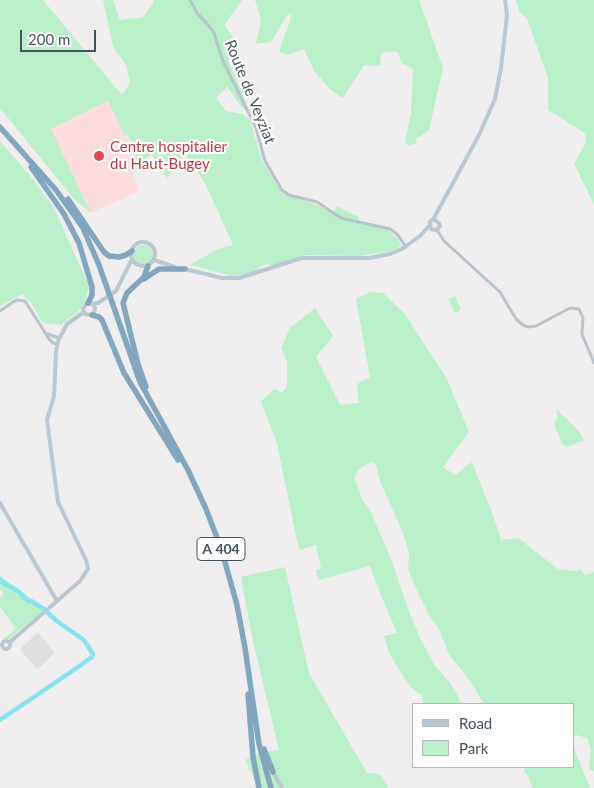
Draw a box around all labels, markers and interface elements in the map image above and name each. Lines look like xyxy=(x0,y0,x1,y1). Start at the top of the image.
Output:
scale bar xyxy=(22,20,99,52)
text: 200 m xyxy=(28,30,70,48)
street label: Route de Veyziat xyxy=(221,37,279,147)
place label: Centre hospitalier du Haut-Bugey xyxy=(110,138,227,173)
marker: Centre hospitalier du Haut-Bugey xyxy=(92,149,106,163)
road number: A 404 xyxy=(197,538,245,560)
legend xyxy=(412,703,574,768)
text: Road xyxy=(459,714,492,732)
text: Park xyxy=(459,739,488,757)

